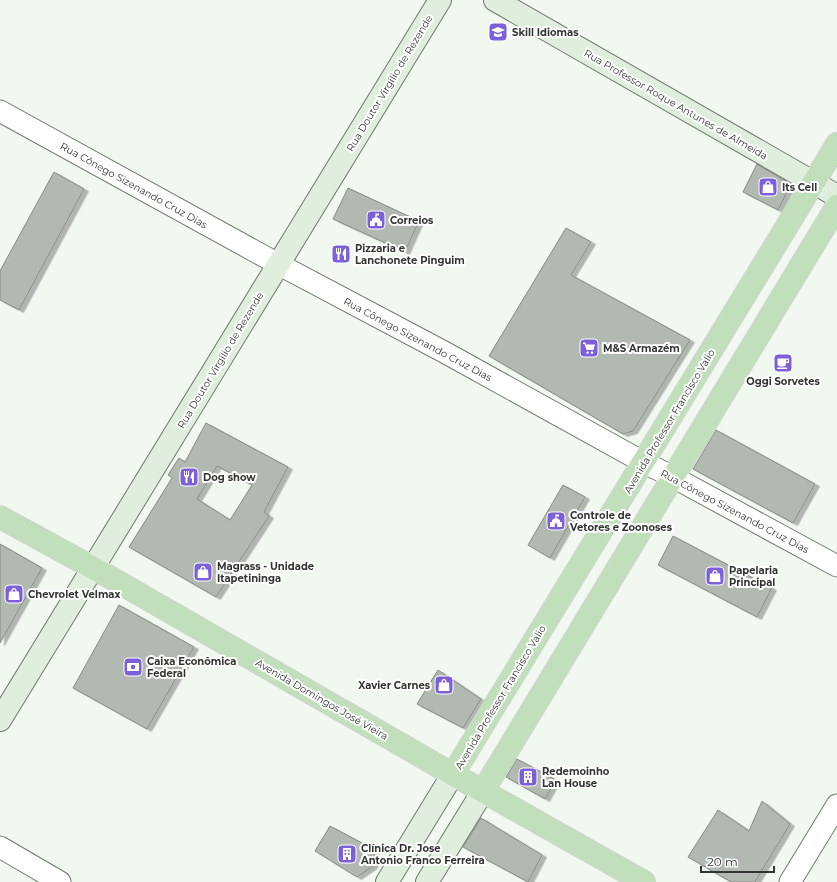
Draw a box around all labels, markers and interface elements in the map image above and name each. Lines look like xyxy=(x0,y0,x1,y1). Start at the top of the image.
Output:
street label: Rua Doutor Virgílio de Rezende xyxy=(343,13,435,154)
school or university icon: Skill Idiomas xyxy=(487,21,509,43)
place label: Skill Idiomas xyxy=(512,26,579,39)
street label: Rua Professor Roque Antunes de Almeida xyxy=(582,46,770,162)
street label: Rua Cônego Sizenando Cruz Dias xyxy=(58,139,210,232)
shop icon: Its Cell xyxy=(757,176,779,198)
place label: Its Cell xyxy=(782,181,817,194)
public building icon: Correios xyxy=(365,209,387,231)
place label: Correios xyxy=(390,214,434,227)
place label: Pizzaria e Lanchonete Pinguim xyxy=(355,242,465,267)
restaurant icon: Pizzaria e Lanchonete Pinguim xyxy=(330,243,352,265)
street label: Rua Doutor Virgílio de Rezende xyxy=(174,290,266,431)
street label: Rua Cônego Sizenando Cruz Dias xyxy=(341,295,494,384)
supermarket icon: M&S Armazém xyxy=(578,337,600,359)
place label: M&S Armazém xyxy=(603,342,680,355)
street label: Avenida Professor Francisco Valio xyxy=(621,347,718,496)
cafe icon: Oggi Sorvetes xyxy=(772,352,794,374)
place label: Oggi Sorvetes xyxy=(746,375,820,388)
restaurant icon: Dog show xyxy=(178,466,200,488)
street label: Rua Cônego Sizenando Cruz Dias xyxy=(658,467,811,556)
place label: Dog show xyxy=(203,471,256,484)
place label: Controle de Vetores e Zoonoses xyxy=(569,509,673,534)
public building icon: Controle de Vetores e Zoonoses xyxy=(545,510,567,532)
place label: Magrass - Unidade Itapetininga xyxy=(217,560,314,585)
shop icon: Magrass - Unidade Itapetininga xyxy=(192,561,214,583)
place label: Papelaria Principal xyxy=(729,564,778,589)
shop icon: Papelaria Principal xyxy=(704,565,726,587)
shop icon: Chevrolet Velmax xyxy=(3,583,25,605)
place label: Chevrolet Velmax xyxy=(28,588,121,601)
street label: Avenida Professor Francisco Valio xyxy=(452,623,549,772)
place label: Caixa Econômica Federal xyxy=(147,655,236,680)
bank icon: Caixa Econômica Federal xyxy=(122,656,144,678)
street label: Avenida Domingos José Vieira xyxy=(253,656,390,743)
shop icon: Xavier Carnes xyxy=(433,674,455,696)
place label: Xavier Carnes xyxy=(358,679,431,692)
place label: Redemoinho Lan House xyxy=(542,765,610,790)
building icon: Redemoinho Lan House xyxy=(517,766,539,788)
place label: Clínica Dr. Jose Antonio Franco Ferreira xyxy=(360,842,485,867)
building icon: Clínica Dr. Jose Antonio Franco Ferreira xyxy=(336,843,358,865)
scale bar xyxy=(701,848,774,874)
text: 20 m xyxy=(707,854,738,869)

